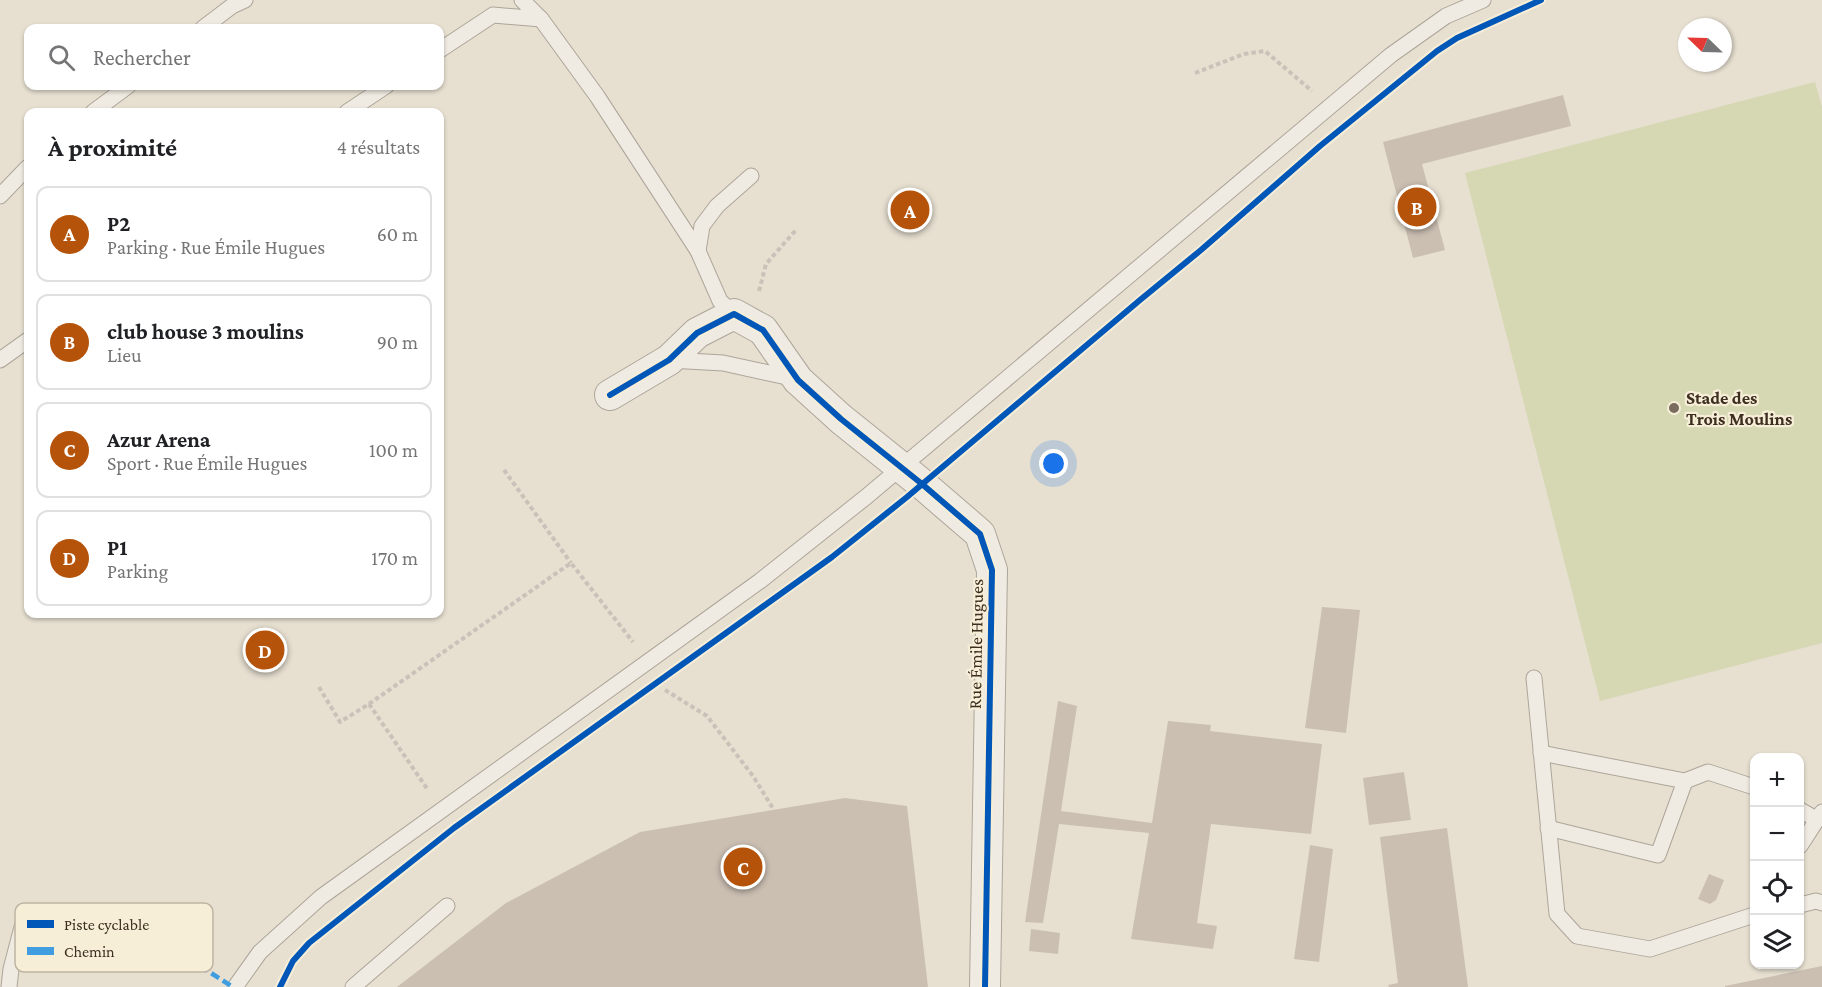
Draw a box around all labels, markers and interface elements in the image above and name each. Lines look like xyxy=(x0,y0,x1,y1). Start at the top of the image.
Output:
north arrow xyxy=(1678,18,1732,72)
search box xyxy=(24,24,444,90)
icon: search xyxy=(45,41,78,74)
text: Rechercher xyxy=(93,45,191,70)
text: À proximité xyxy=(48,133,177,162)
text: 4 résultats xyxy=(337,136,420,158)
pin: B xyxy=(1398,184,1436,230)
pin: A xyxy=(890,188,930,232)
text: P2 xyxy=(107,211,130,236)
text: A xyxy=(64,223,75,245)
text: 60 m xyxy=(377,223,418,245)
text: Parking · Rue Émile Hugues xyxy=(107,236,325,258)
text: club house 3 moulins xyxy=(107,319,304,344)
text: B xyxy=(64,331,75,353)
text: 90 m xyxy=(377,331,418,353)
text: Lieu xyxy=(107,344,142,366)
place label: Stade des Trois Moulins xyxy=(1686,388,1792,429)
marker: Stade des Trois Moulins xyxy=(1667,401,1681,415)
text: Azur Arena xyxy=(107,427,211,452)
text: C xyxy=(63,439,76,461)
text: 100 m xyxy=(369,439,418,461)
your location xyxy=(1039,449,1068,478)
text: Sport · Rue Émile Hugues xyxy=(107,452,307,474)
text: P1 xyxy=(107,535,127,560)
text: D xyxy=(63,547,76,569)
text: 170 m xyxy=(371,547,418,569)
text: Parking xyxy=(107,560,168,582)
street label: Rue Émile Hugues xyxy=(965,579,987,709)
pin: D xyxy=(246,628,284,672)
map controls xyxy=(1750,753,1804,969)
button: + xyxy=(1750,753,1804,807)
button: − xyxy=(1750,807,1804,861)
pin: C xyxy=(724,844,762,890)
button: locate xyxy=(1750,861,1804,915)
legend xyxy=(15,903,213,972)
button: layers xyxy=(1750,915,1804,969)
text: Piste cyclable xyxy=(64,916,149,934)
text: Chemin xyxy=(64,943,115,960)

